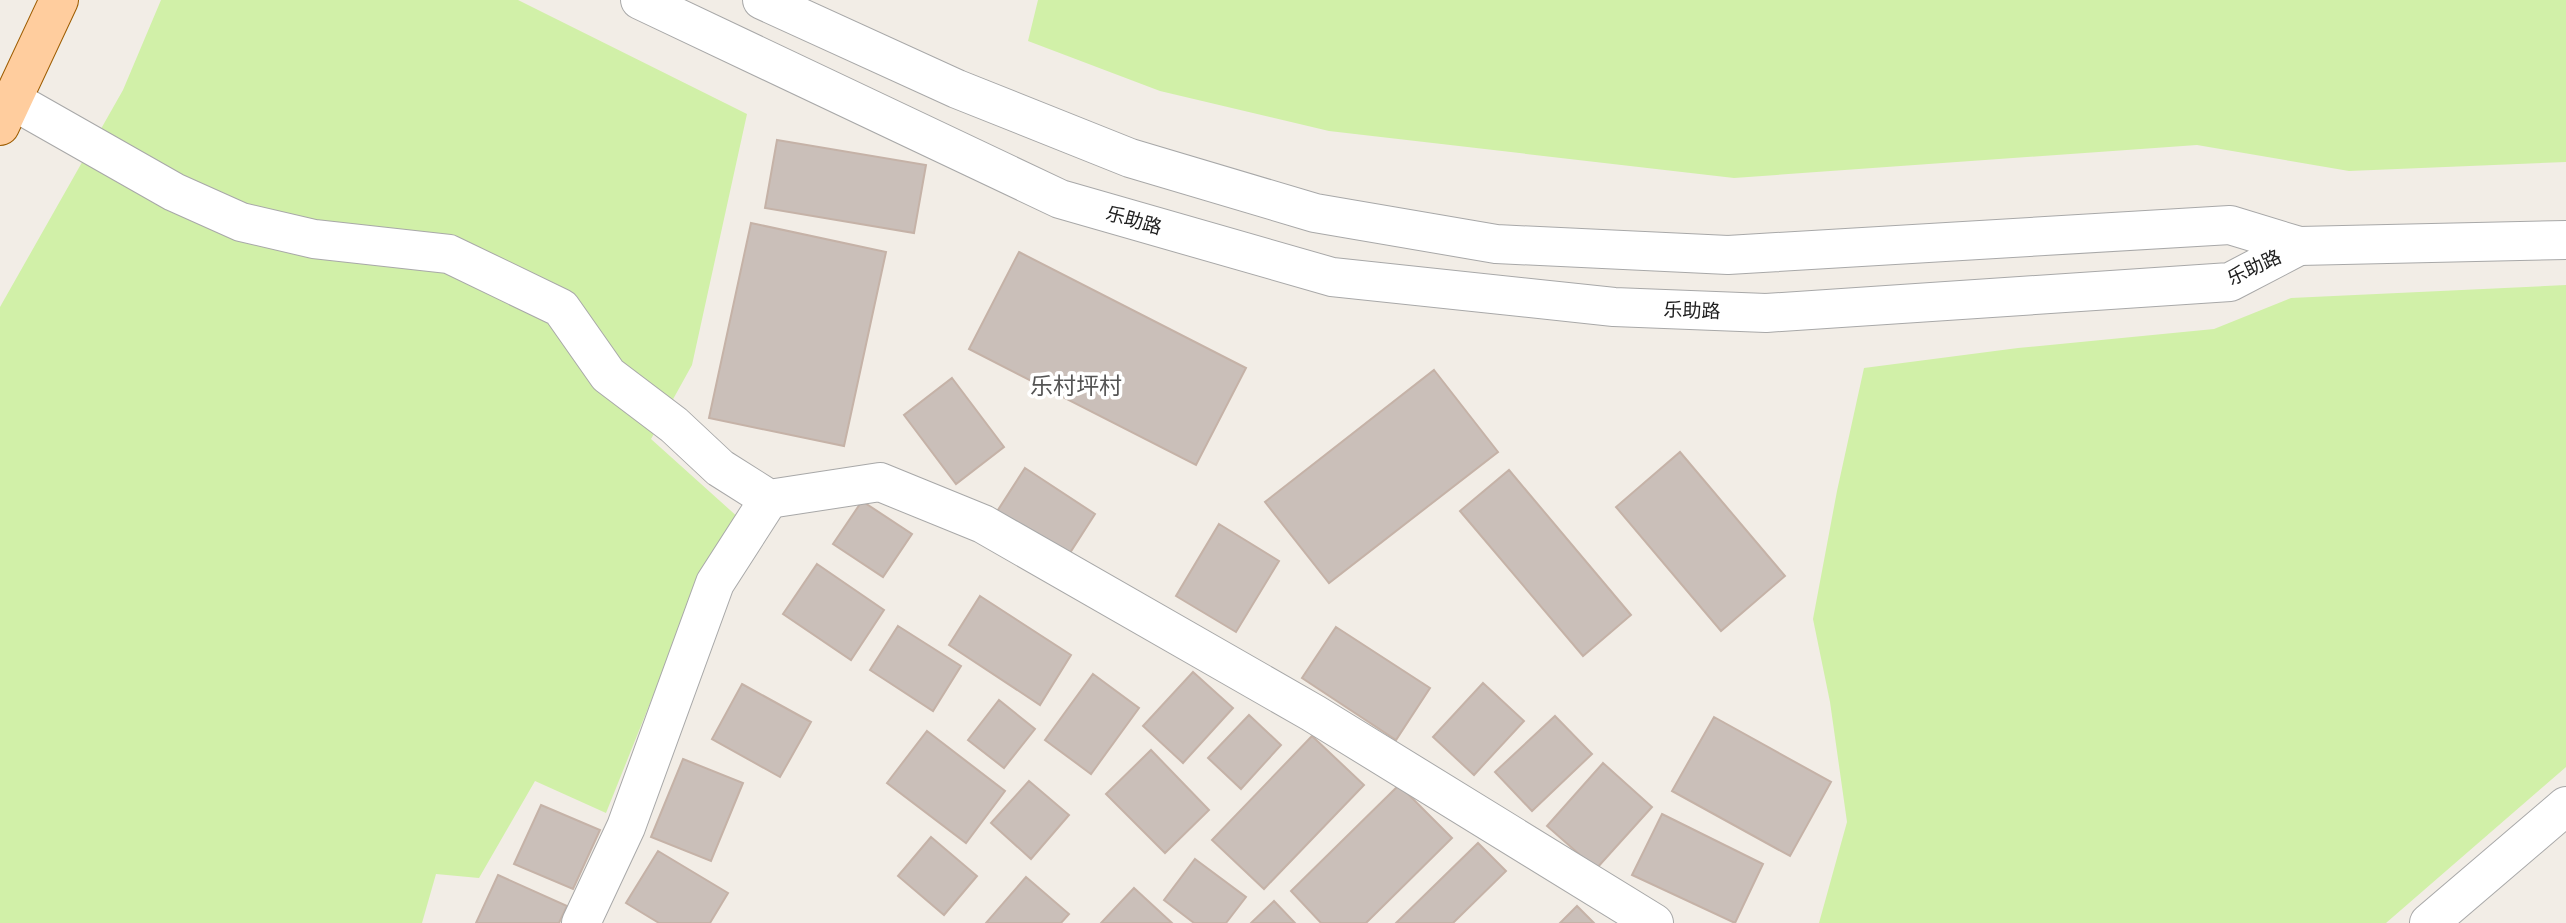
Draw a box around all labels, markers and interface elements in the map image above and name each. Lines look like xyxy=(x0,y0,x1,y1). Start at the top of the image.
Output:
street label: 乐助路 xyxy=(1102,201,1165,242)
street label: 乐助路 xyxy=(2223,244,2286,293)
street label: 乐助路 xyxy=(1663,297,1721,326)
district label: 乐村坪村 xyxy=(1030,370,1122,403)

